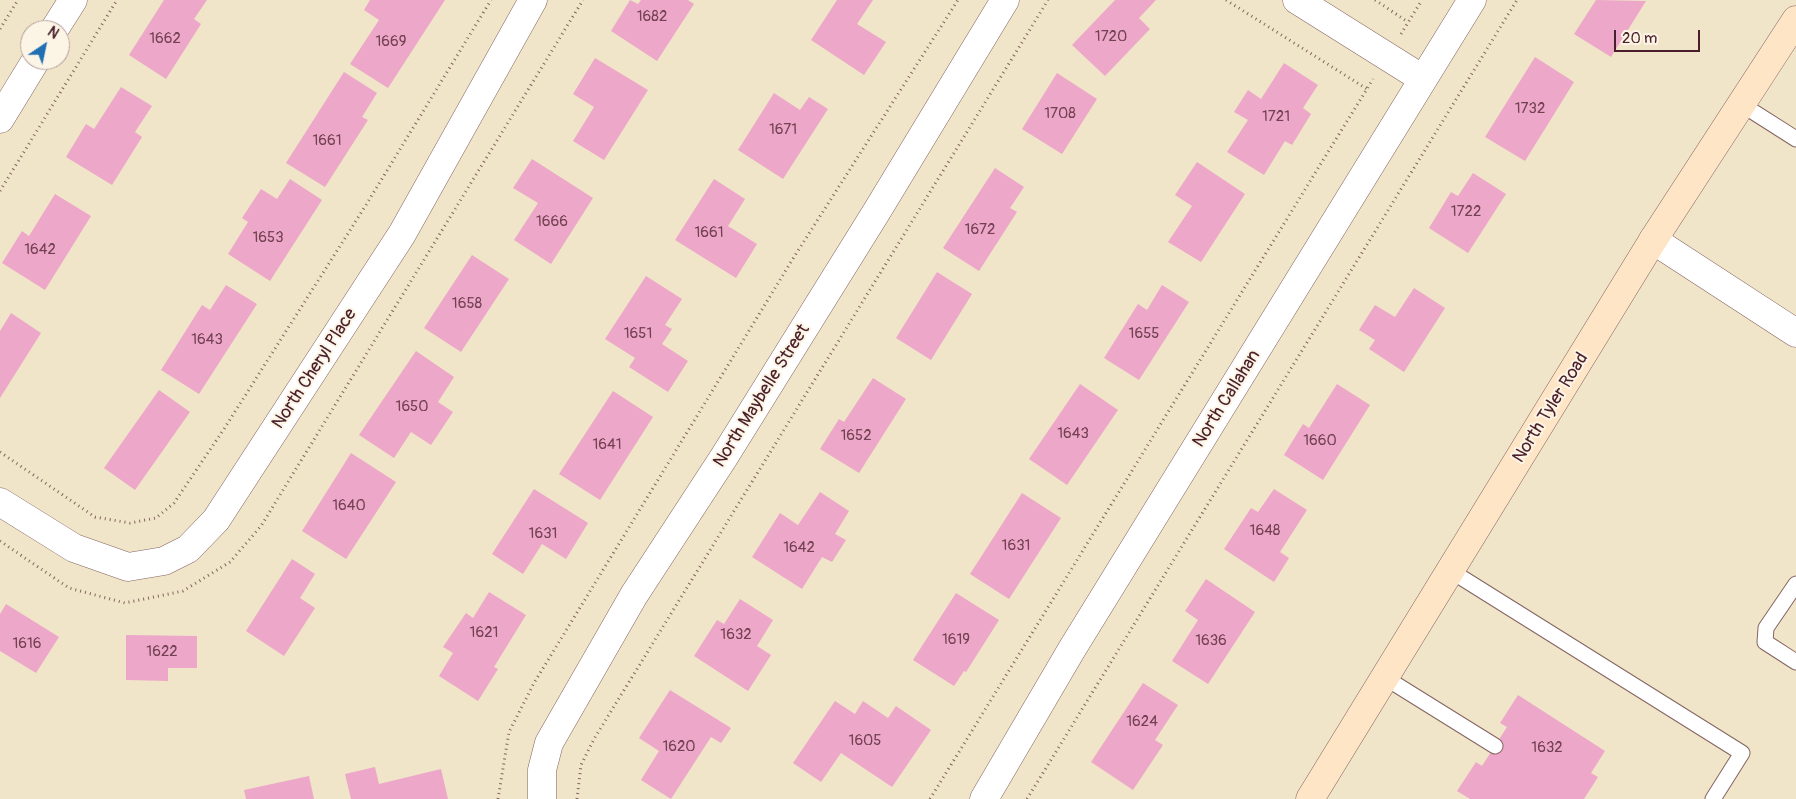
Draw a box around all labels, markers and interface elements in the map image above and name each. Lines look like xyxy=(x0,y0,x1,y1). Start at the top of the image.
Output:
house number: 1682 xyxy=(637,8,667,26)
north arrow xyxy=(20,20,70,70)
scale bar xyxy=(1616,20,1702,52)
text: N xyxy=(44,23,62,43)
house number: 1720 xyxy=(1095,28,1127,46)
text: 20 m xyxy=(1622,29,1657,48)
house number: 1662 xyxy=(149,30,181,48)
house number: 1669 xyxy=(375,33,407,51)
house number: 1732 xyxy=(1515,100,1545,118)
house number: 1708 xyxy=(1044,105,1076,123)
house number: 1721 xyxy=(1262,108,1290,126)
house number: 1671 xyxy=(769,121,797,139)
house number: 1661 xyxy=(312,132,342,150)
house number: 1722 xyxy=(1451,203,1481,221)
house number: 1666 xyxy=(536,213,568,231)
house number: 1672 xyxy=(965,221,995,239)
house number: 1661 xyxy=(694,224,724,242)
house number: 1653 xyxy=(252,229,284,247)
house number: 1642 xyxy=(24,241,56,259)
house number: 1658 xyxy=(452,295,482,313)
street label: North Cheryl Place xyxy=(268,305,362,433)
street label: North Maybelle Street xyxy=(709,320,815,472)
house number: 1651 xyxy=(624,325,652,343)
house number: 1655 xyxy=(1129,325,1159,343)
house number: 1643 xyxy=(191,331,223,349)
street label: North Callahan xyxy=(1189,346,1265,452)
street label: North Tyler Road xyxy=(1509,349,1593,467)
house number: 1650 xyxy=(396,398,428,416)
house number: 1643 xyxy=(1057,425,1089,443)
house number: 1652 xyxy=(840,427,872,445)
house number: 1660 xyxy=(1303,432,1337,450)
house number: 1641 xyxy=(592,436,622,454)
house number: 1640 xyxy=(332,497,366,515)
house number: 1648 xyxy=(1250,522,1280,540)
house number: 1631 xyxy=(529,525,557,543)
house number: 1631 xyxy=(1002,537,1030,555)
house number: 1642 xyxy=(783,539,815,557)
house number: 1621 xyxy=(470,624,498,642)
house number: 1632 xyxy=(720,626,752,644)
house number: 1619 xyxy=(942,631,970,649)
house number: 1636 xyxy=(1195,632,1227,650)
house number: 1616 xyxy=(12,635,42,653)
house number: 1622 xyxy=(146,643,178,661)
house number: 1624 xyxy=(1126,713,1158,731)
house number: 1605 xyxy=(849,732,881,750)
house number: 1620 xyxy=(662,738,696,756)
house number: 1632 xyxy=(1531,739,1563,757)

